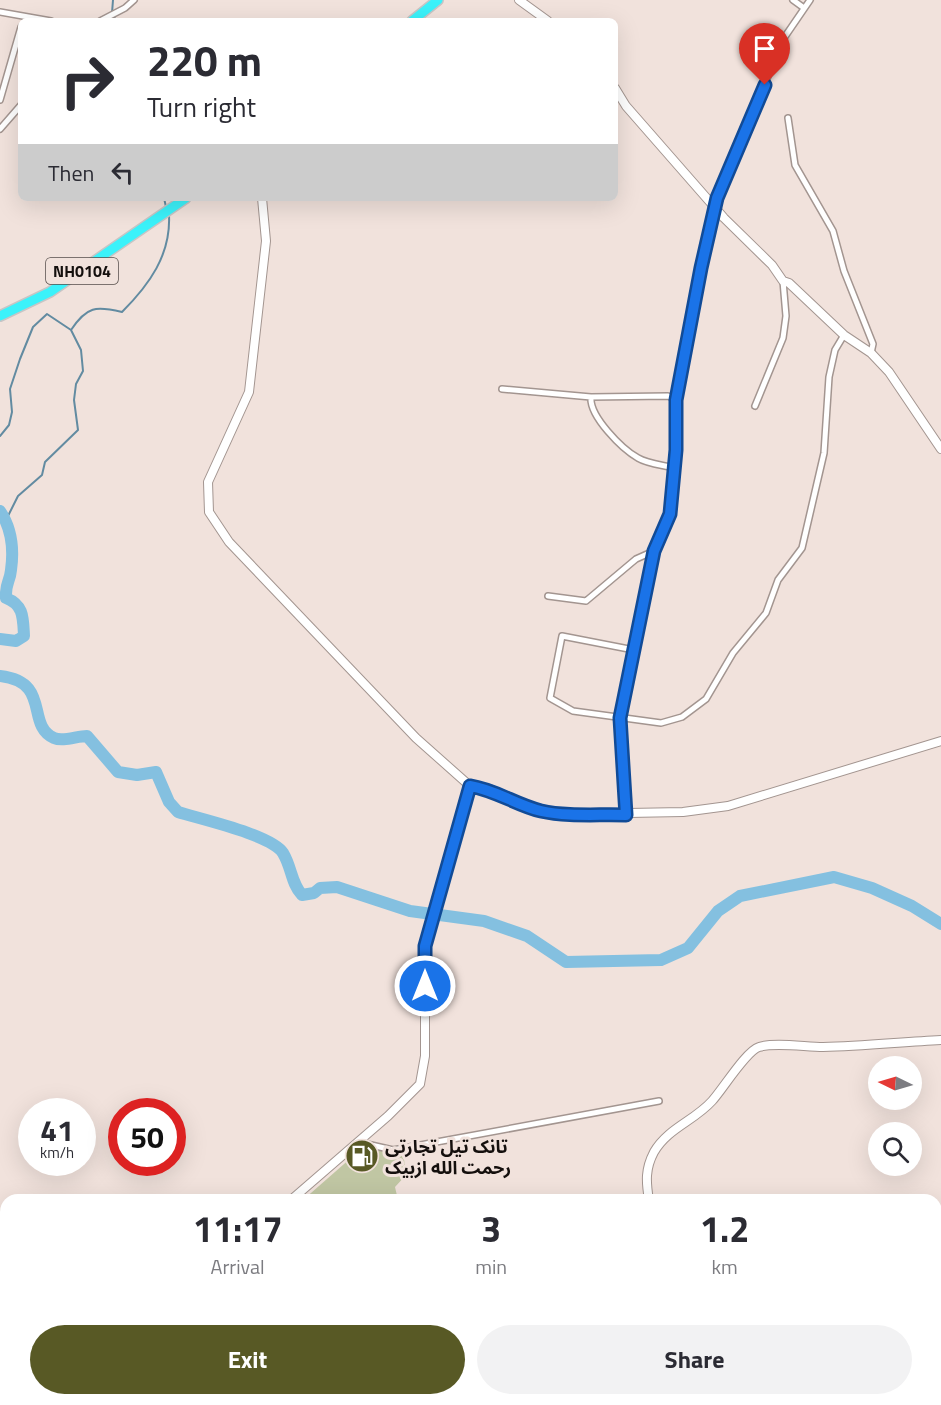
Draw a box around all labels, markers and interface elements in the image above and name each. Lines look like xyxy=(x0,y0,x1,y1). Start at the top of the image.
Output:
pin xyxy=(739,23,790,85)
text: 220 m xyxy=(147,28,262,92)
icon: arrive xyxy=(748,32,781,65)
icon: right xyxy=(48,42,126,120)
text: Turn right xyxy=(147,86,256,127)
text: Then xyxy=(48,156,94,190)
icon: left xyxy=(106,156,139,189)
road number: NH0104 xyxy=(46,258,118,284)
position arrow xyxy=(393,954,457,1018)
north arrow xyxy=(868,1056,922,1110)
map controls xyxy=(868,1056,922,1176)
speed limit sign: 50 xyxy=(108,1098,186,1176)
text: 41 xyxy=(40,1107,74,1153)
button: search xyxy=(868,1122,922,1176)
place label: تانک تیل تجارتی رحمت الله ازبیک xyxy=(385,1133,511,1181)
fuel station icon: تانک تیل تجارتی رحمت الله ازبیک xyxy=(344,1138,380,1174)
text: km/h xyxy=(40,1141,74,1164)
text: 11:17 xyxy=(193,1201,283,1256)
text: 3 xyxy=(481,1201,501,1256)
text: 1.2 xyxy=(700,1201,749,1256)
text: Arrival xyxy=(210,1251,265,1282)
text: min xyxy=(475,1251,507,1282)
text: km xyxy=(711,1251,738,1282)
button: Exit xyxy=(30,1325,465,1394)
button: Share xyxy=(477,1325,912,1394)

